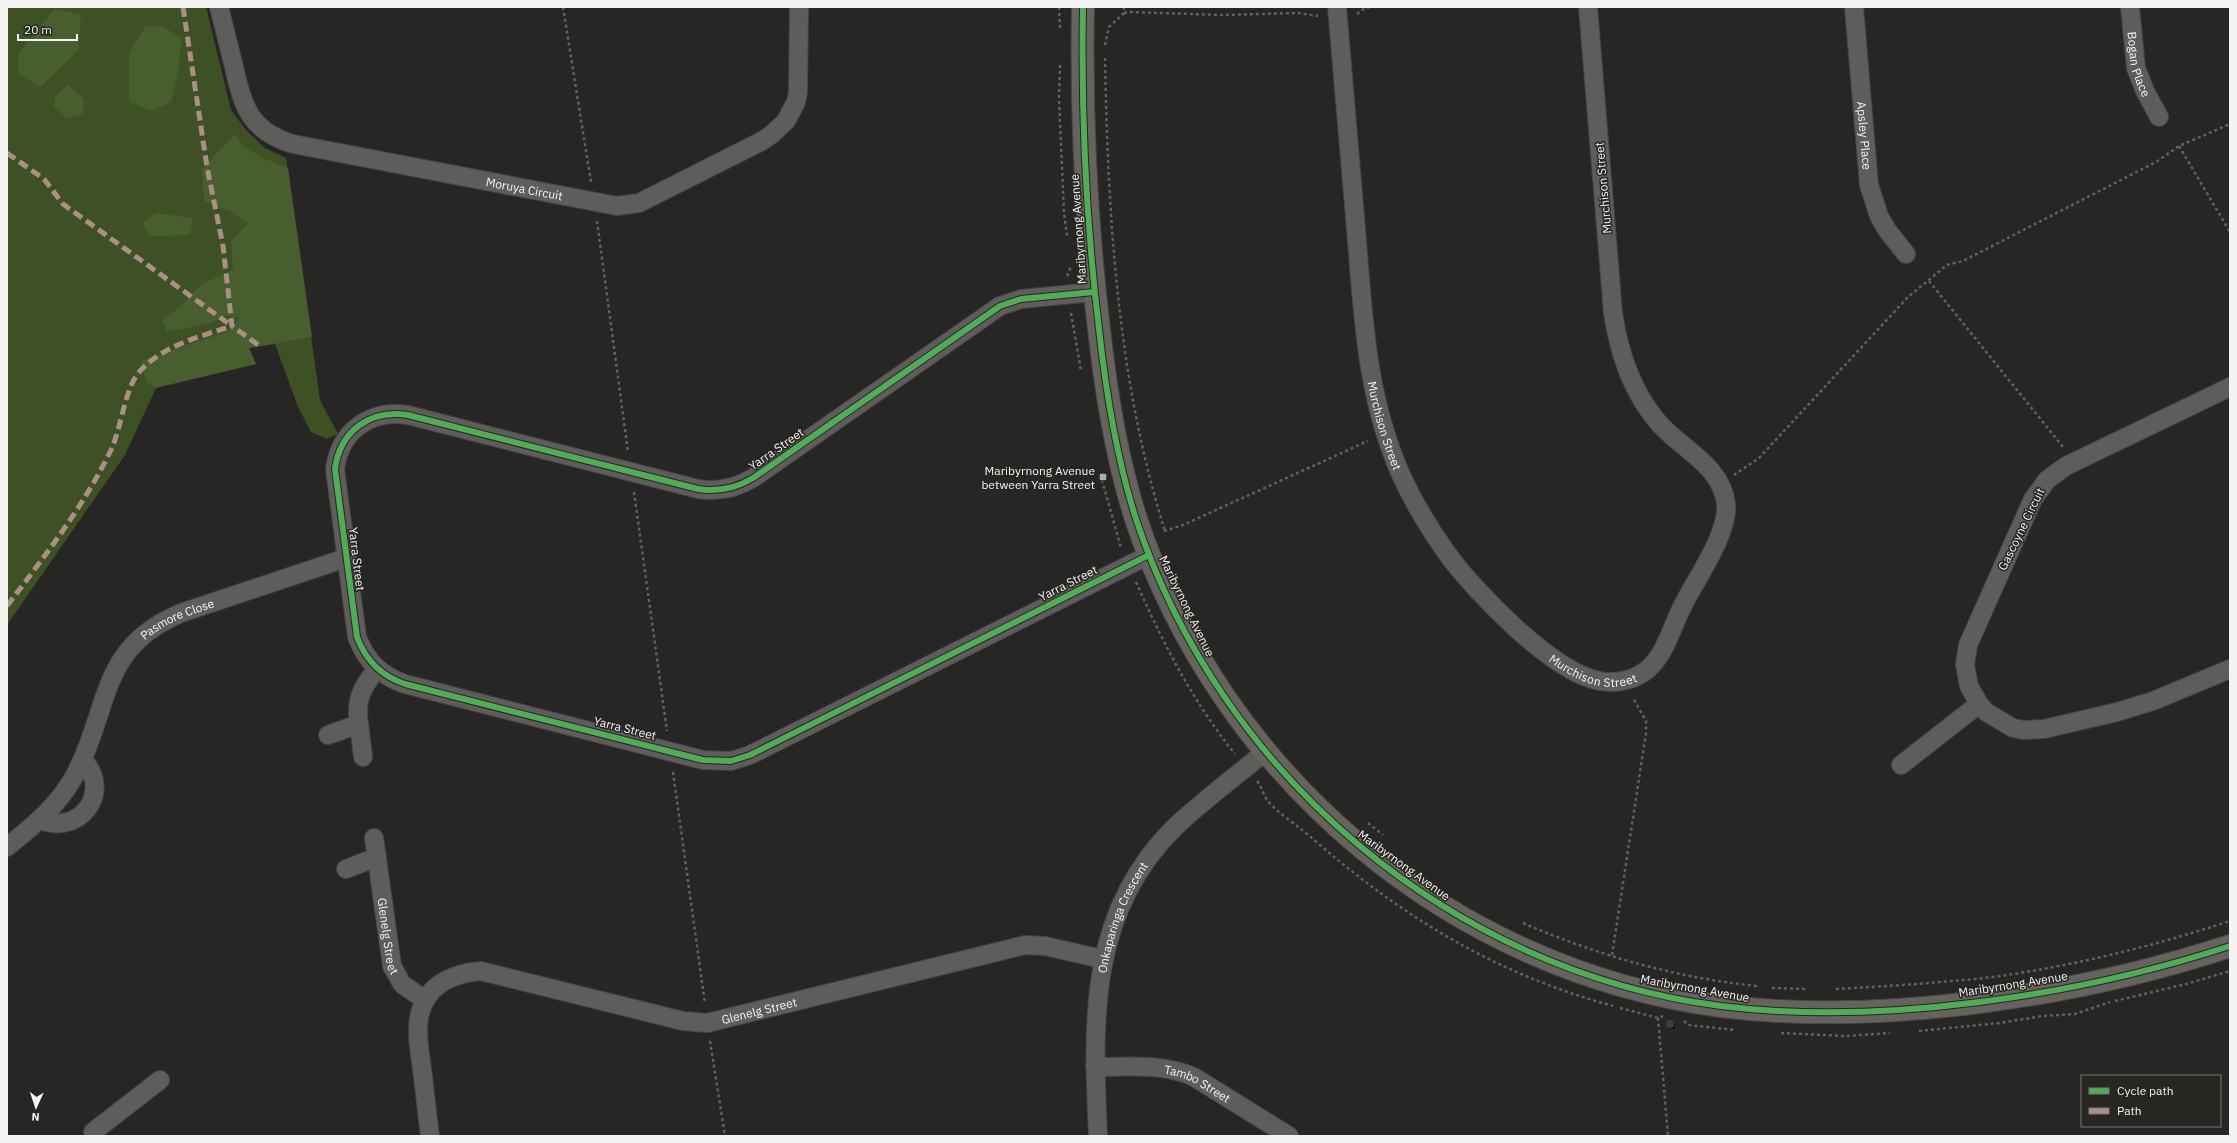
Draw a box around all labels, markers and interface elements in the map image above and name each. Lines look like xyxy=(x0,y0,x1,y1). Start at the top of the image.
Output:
scale bar xyxy=(18,16,77,42)
text: 20 m xyxy=(24,22,52,37)
street label: Bogan Place xyxy=(2125,31,2154,100)
street label: Apsley Place xyxy=(1854,101,1875,171)
street label: Murchison Street xyxy=(1592,142,1614,234)
street label: Maribyrnong Avenue xyxy=(1067,173,1089,285)
street label: Moruya Circuit xyxy=(485,174,564,203)
street label: Murchison Street xyxy=(1365,380,1405,472)
street label: Yarra Street xyxy=(746,425,806,473)
place label: Maribyrnong Avenue between Yarra Street xyxy=(981,463,1095,492)
marker: Maribyrnong Avenue between Yarra Street xyxy=(1098,472,1108,482)
street label: Gascoyne Circuit xyxy=(1994,485,2048,573)
street label: Yarra Street xyxy=(346,526,368,592)
street label: Maribyrnong Avenue xyxy=(1156,553,1218,659)
street label: Yarra Street xyxy=(1036,562,1100,604)
street label: Pasmore Close xyxy=(137,595,216,643)
street label: Murchison Street xyxy=(1547,650,1639,690)
street label: Yarra Street xyxy=(592,713,658,743)
street label: Maribyrnong Avenue xyxy=(1355,826,1453,904)
street label: Onkaparinga Crescent xyxy=(1094,859,1151,974)
street label: Glenelg Street xyxy=(375,897,403,977)
street label: Maribyrnong Avenue xyxy=(1957,968,2069,1000)
street label: Maribyrnong Avenue xyxy=(1639,971,1751,1005)
street label: Glenelg Street xyxy=(720,994,798,1027)
street label: Tambo Street xyxy=(1163,1061,1234,1105)
legend xyxy=(2081,1075,2221,1127)
text: Cycle path xyxy=(2117,1083,2174,1098)
north arrow xyxy=(16,1087,56,1127)
text: Path xyxy=(2117,1103,2142,1118)
text: N xyxy=(31,1110,40,1124)

